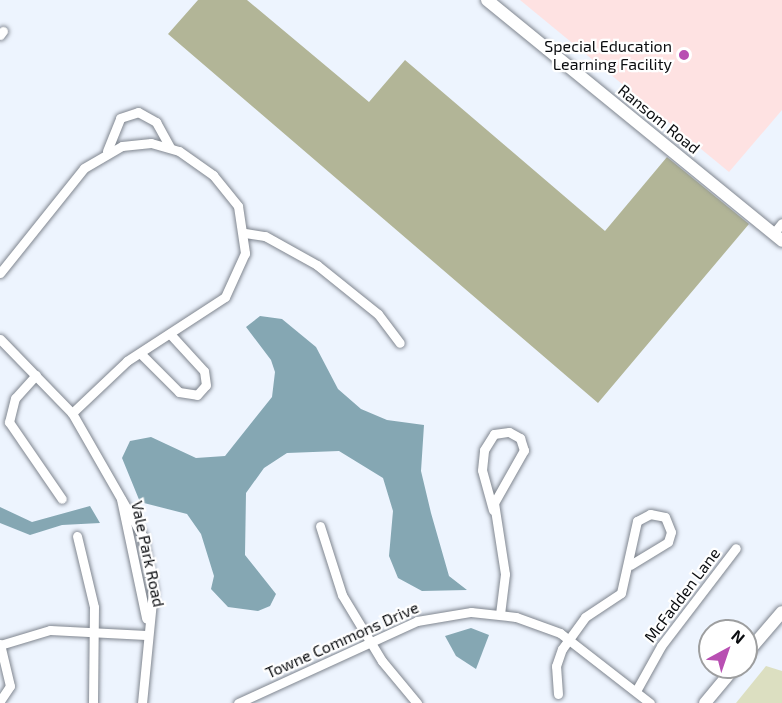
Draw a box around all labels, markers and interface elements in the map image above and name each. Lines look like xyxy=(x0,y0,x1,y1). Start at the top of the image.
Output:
place label: Special Education Learning Facility xyxy=(544,36,672,74)
marker: Special Education Learning Facility xyxy=(677,48,691,62)
street label: Ransom Road xyxy=(614,80,704,158)
street label: Vale Park Road xyxy=(127,499,169,609)
street label: McFadden Lane xyxy=(640,544,724,646)
street label: Towne Commons Drive xyxy=(263,598,421,682)
north arrow xyxy=(698,619,758,679)
text: N xyxy=(728,625,749,647)

